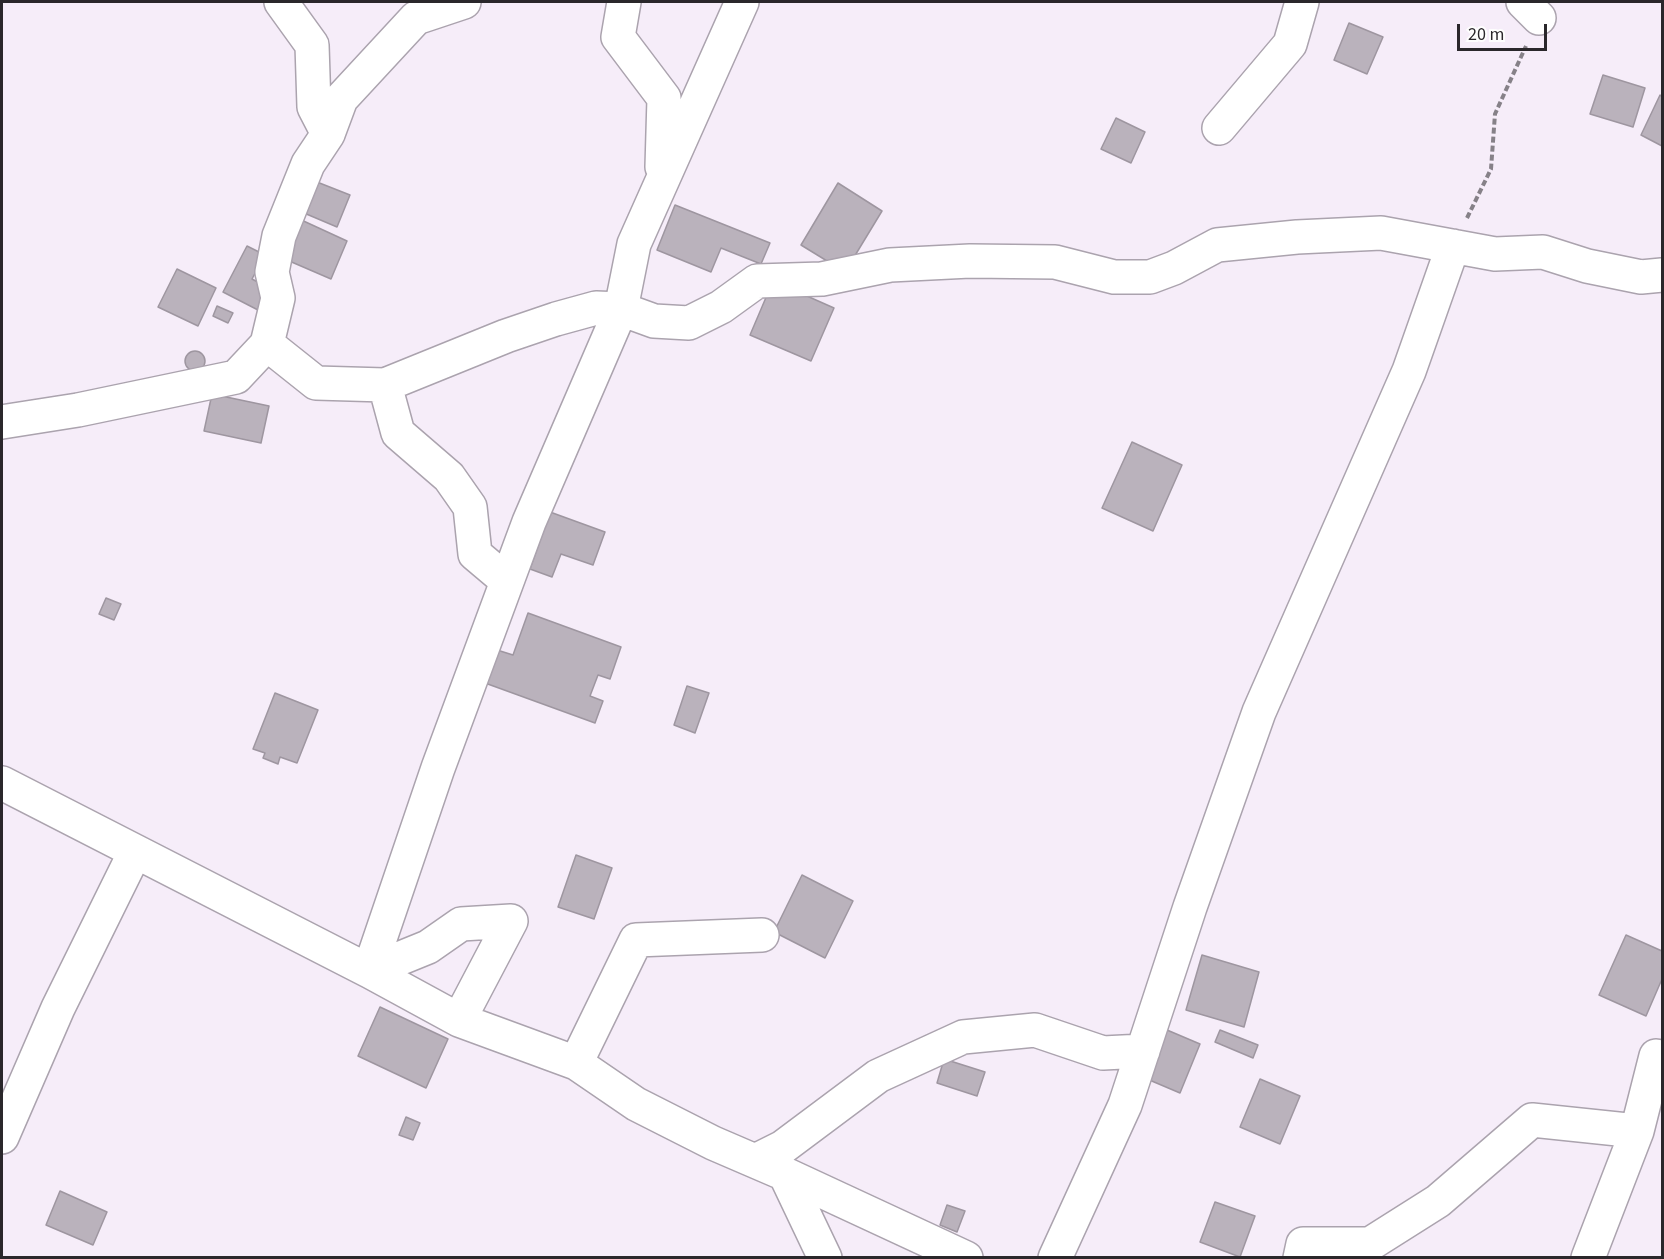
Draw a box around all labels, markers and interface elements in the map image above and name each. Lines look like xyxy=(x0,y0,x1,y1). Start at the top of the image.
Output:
scale bar xyxy=(1460,12,1550,50)
text: 20 m xyxy=(1468,22,1504,47)

